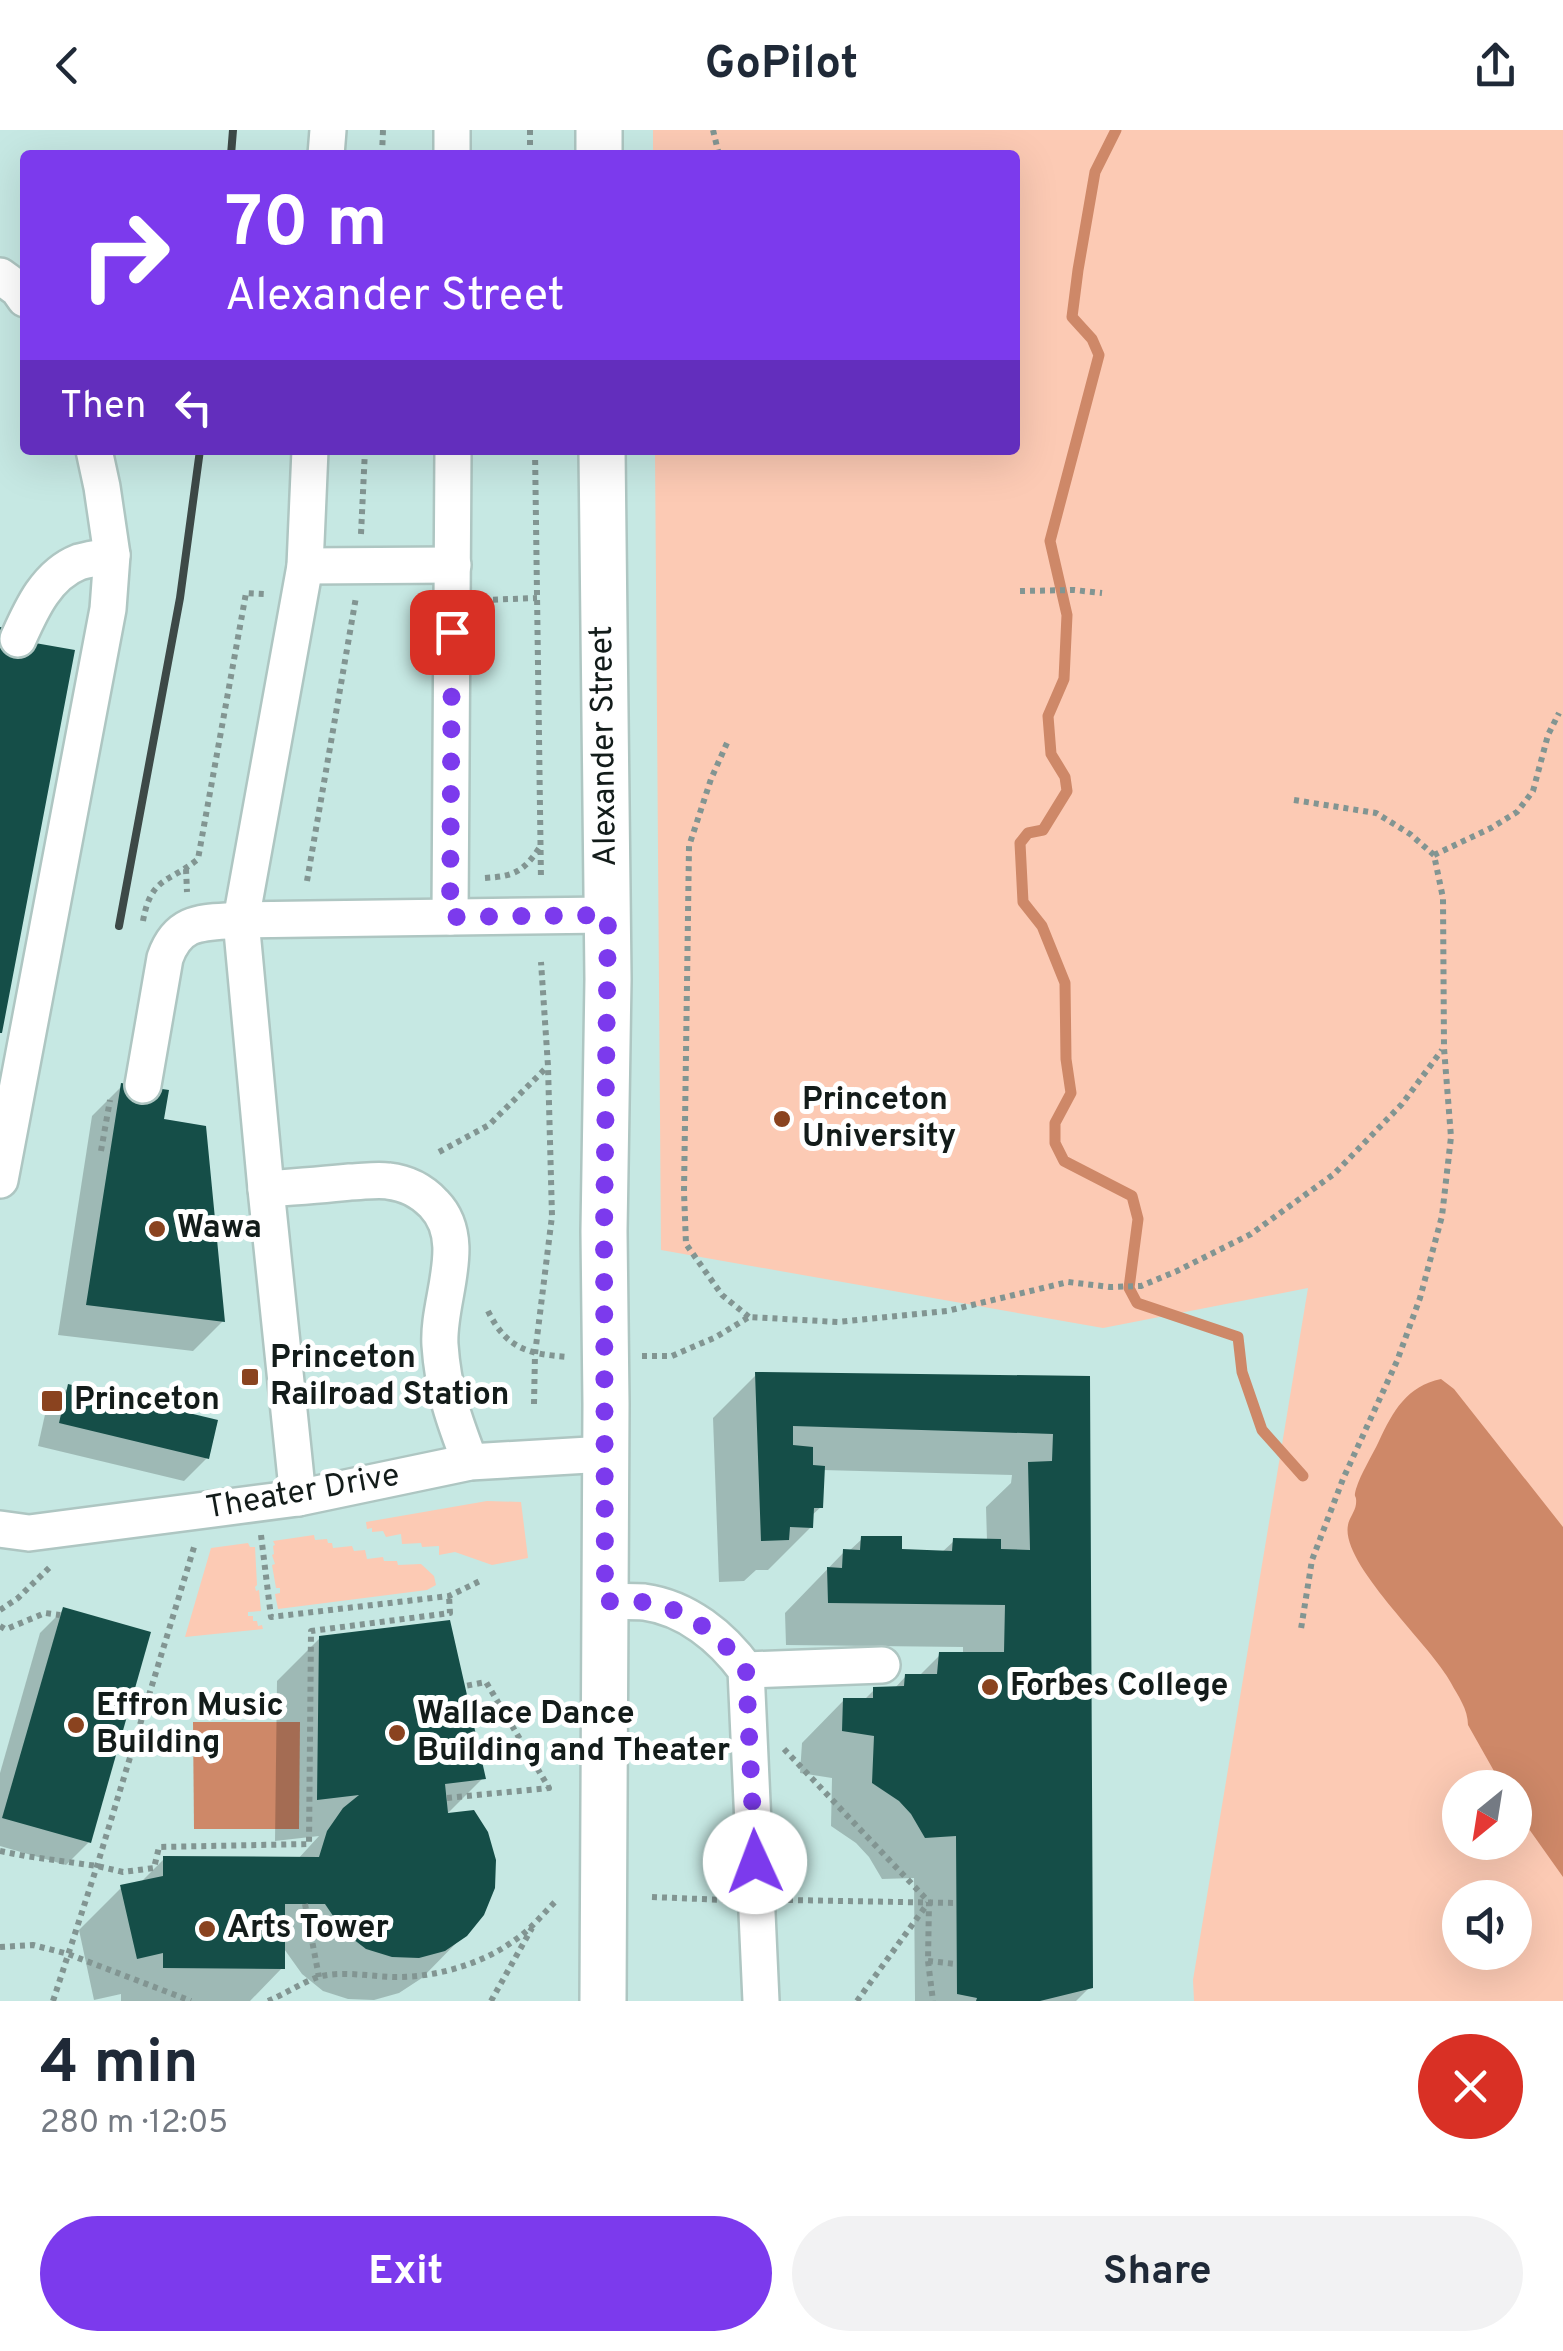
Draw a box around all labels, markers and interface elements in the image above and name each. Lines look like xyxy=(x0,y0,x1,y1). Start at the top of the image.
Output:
text: GoPilot xyxy=(705,37,858,94)
icon: back xyxy=(40,38,95,93)
icon: share xyxy=(1468,38,1523,93)
text: 70 m xyxy=(225,182,388,271)
icon: right xyxy=(60,190,190,320)
text: Alexander Street xyxy=(225,269,565,326)
icon: left xyxy=(166,380,221,435)
text: Then xyxy=(60,383,146,432)
pin xyxy=(410,590,495,675)
icon: arrive xyxy=(425,605,480,660)
street label: Alexander Street xyxy=(583,625,627,867)
place label: Princeton University xyxy=(802,1081,956,1158)
marker: Princeton University xyxy=(771,1108,793,1130)
place label: Wawa xyxy=(177,1209,262,1249)
marker: Wawa xyxy=(146,1218,168,1240)
place label: Princeton Railroad Station xyxy=(270,1339,509,1416)
marker: Princeton Railroad Station xyxy=(239,1366,261,1388)
place label: Princeton xyxy=(74,1381,220,1421)
marker: Princeton xyxy=(39,1388,65,1414)
street label: Theater Drive xyxy=(203,1456,403,1530)
place label: Forbes College xyxy=(1010,1667,1228,1707)
marker: Forbes College xyxy=(979,1676,1001,1698)
place label: Effron Music Building xyxy=(96,1687,284,1764)
place label: Wallace Dance Building and Theater xyxy=(417,1695,730,1772)
marker: Effron Music Building xyxy=(65,1714,87,1736)
marker: Wallace Dance Building and Theater xyxy=(386,1722,408,1744)
north arrow xyxy=(1442,1770,1532,1860)
map controls xyxy=(1442,1770,1532,1970)
position arrow xyxy=(703,1810,807,1914)
button: sound xyxy=(1442,1880,1532,1970)
place label: Arts Tower xyxy=(227,1909,389,1949)
marker: Arts Tower xyxy=(196,1918,218,1940)
text: 4 min xyxy=(40,2028,199,2104)
button: close xyxy=(1418,2034,1523,2139)
text: 280 m · 12:05 xyxy=(40,2104,228,2144)
button: Exit xyxy=(40,2216,772,2331)
button: Share xyxy=(792,2216,1523,2331)

